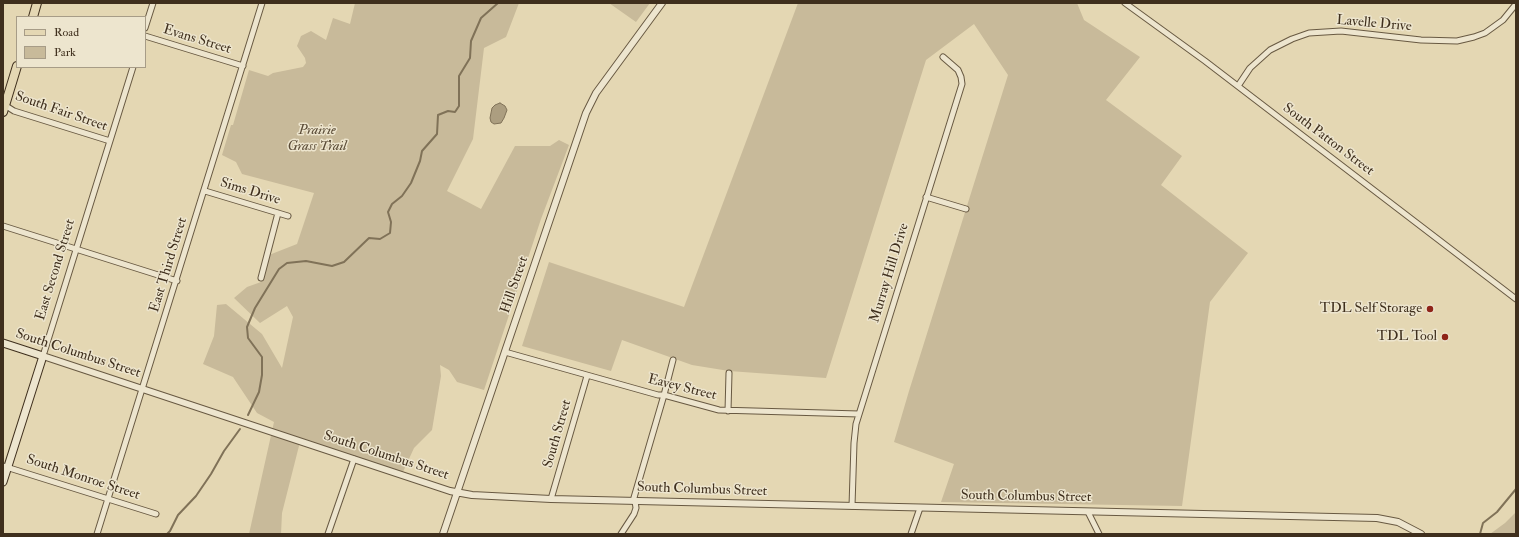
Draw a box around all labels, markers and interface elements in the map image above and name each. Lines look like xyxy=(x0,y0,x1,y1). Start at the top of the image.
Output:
street label: Lavelle Drive xyxy=(1336,12,1412,36)
legend xyxy=(16,16,146,68)
street label: Evans Street xyxy=(161,22,233,58)
text: Road xyxy=(54,25,79,40)
text: Park xyxy=(54,45,76,60)
street label: South Fair Street xyxy=(13,88,109,136)
street label: South Patton Street xyxy=(1279,100,1377,180)
park label: Prairie Grass Trail xyxy=(287,123,347,156)
street label: Sims Drive xyxy=(218,175,282,209)
street label: East Third Street xyxy=(147,216,191,314)
street label: East Second Street xyxy=(33,217,79,323)
street label: Murray Hill Drive xyxy=(867,221,913,325)
street label: Hill Street xyxy=(497,254,533,316)
place label: TDL Self Storage xyxy=(1320,301,1422,317)
marker: TDL Self Storage xyxy=(1425,304,1435,314)
street label: South Columbus Street xyxy=(13,326,143,382)
place label: TDL Tool xyxy=(1377,329,1437,345)
marker: TDL Tool xyxy=(1440,332,1450,342)
street label: Eavey Street xyxy=(646,371,718,405)
street label: South Street xyxy=(540,398,576,470)
street label: South Columbus Street xyxy=(321,428,451,484)
street label: South Monroe Street xyxy=(24,452,142,504)
street label: South Columbus Street xyxy=(636,479,768,501)
street label: South Columbus Street xyxy=(961,487,1091,507)

